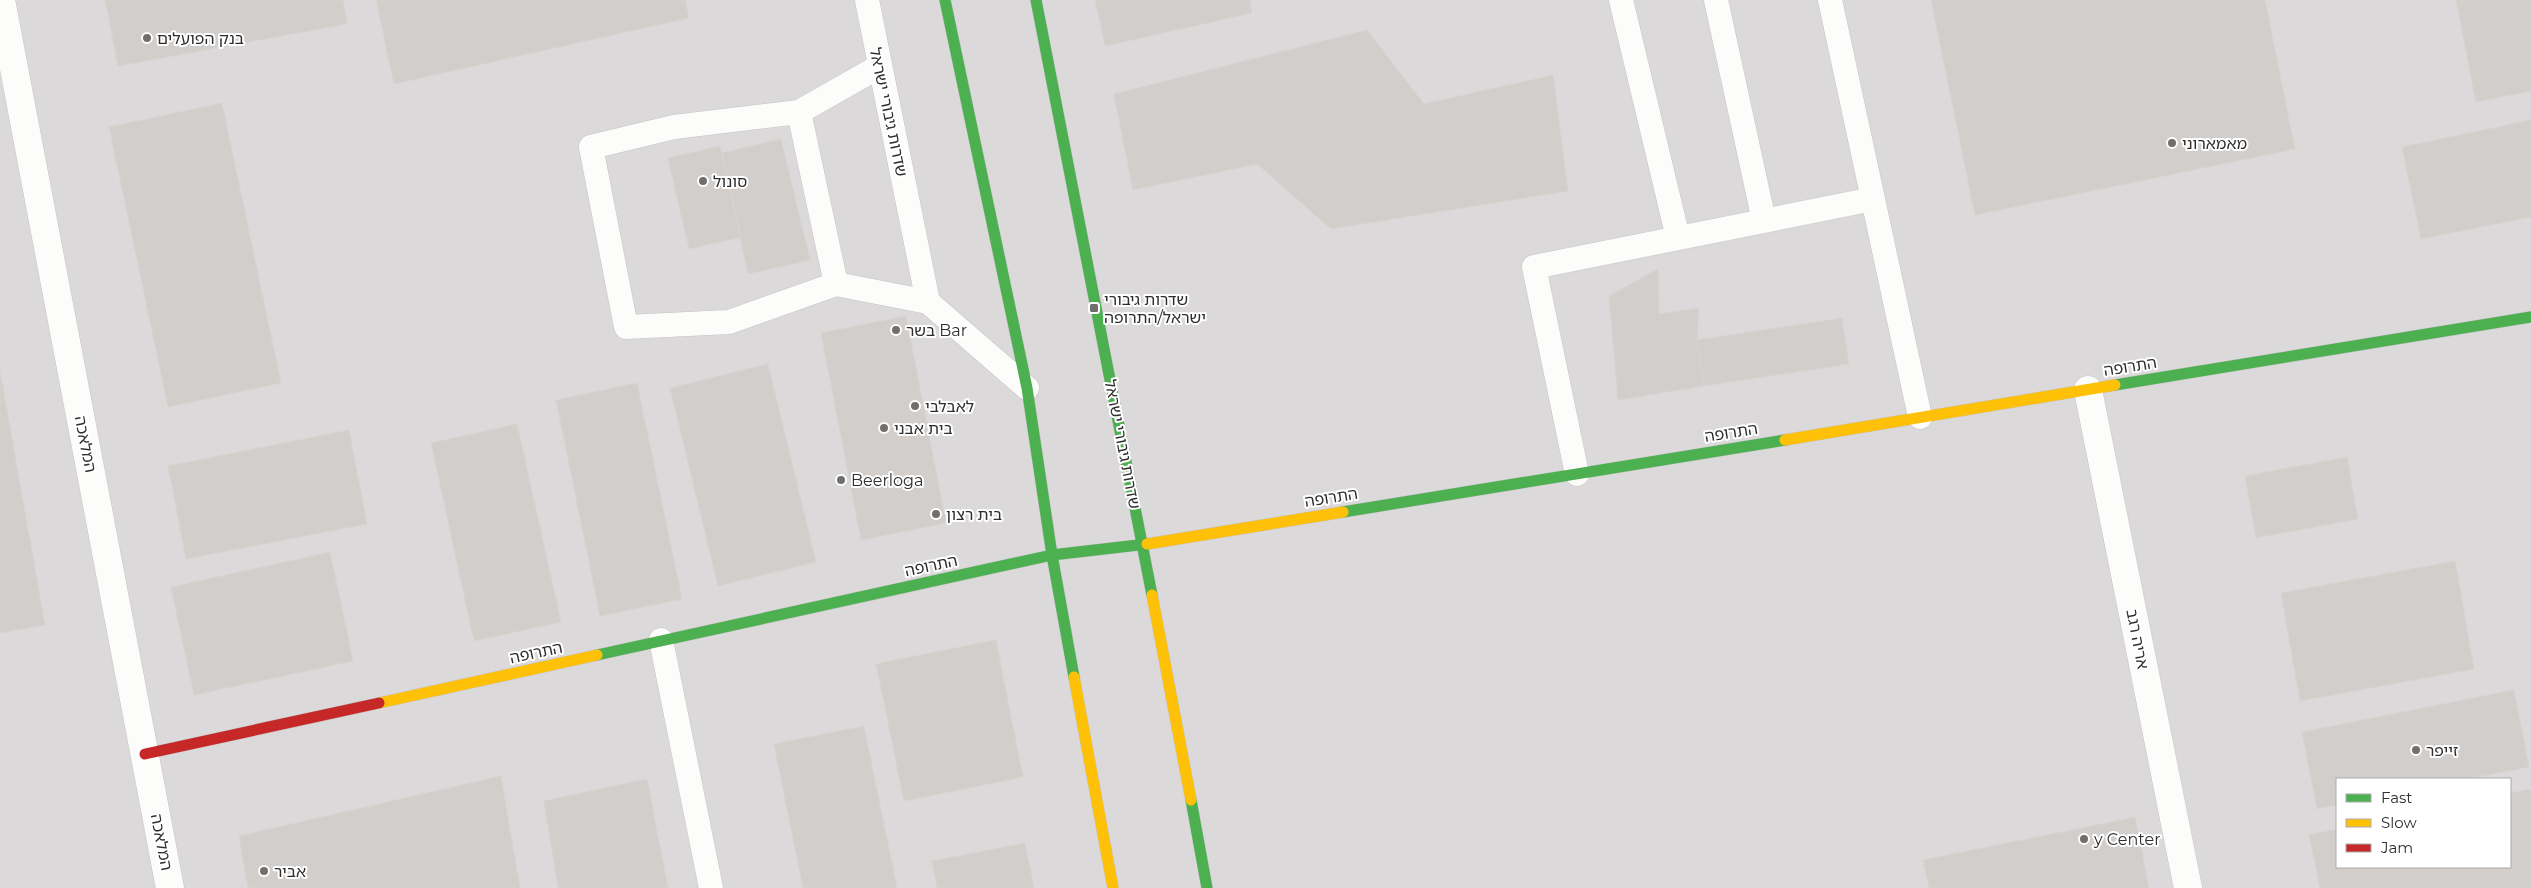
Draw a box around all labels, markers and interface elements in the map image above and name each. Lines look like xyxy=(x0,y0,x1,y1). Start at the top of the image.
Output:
place label: בנק הפועלים xyxy=(157,29,244,48)
marker: בנק הפועלים xyxy=(141,32,153,44)
street label: שדרות גיבורי ישראל xyxy=(866,46,911,178)
place label: מאמארוני xyxy=(2182,134,2247,153)
marker: מאמארוני xyxy=(2166,137,2178,149)
place label: סונול xyxy=(713,172,747,191)
marker: סונול xyxy=(697,175,709,187)
place label: שדרות גיבורי ישראל/התרופה xyxy=(1104,290,1206,327)
marker: שדרות גיבורי ישראל/התרופה xyxy=(1088,302,1100,314)
place label: בשר Bar xyxy=(906,321,967,340)
marker: בשר Bar xyxy=(890,324,902,336)
street label: התרופה xyxy=(2102,353,2158,380)
street label: שדרות גיבורי ישראל xyxy=(1101,378,1144,510)
place label: לאבלבי xyxy=(925,397,974,416)
marker: לאבלבי xyxy=(909,400,921,412)
street label: המלאכה xyxy=(71,414,100,474)
place label: בית אבני xyxy=(894,419,953,438)
street label: התרופה xyxy=(1703,419,1759,446)
marker: בית אבני xyxy=(878,422,890,434)
place label: Beerloga xyxy=(851,471,923,490)
marker: Beerloga xyxy=(835,474,847,486)
street label: התרופה xyxy=(1303,484,1359,511)
place label: בית רצון xyxy=(946,505,1002,524)
marker: בית רצון xyxy=(930,508,942,520)
street label: התרופה xyxy=(903,551,959,580)
street label: אריה רגב xyxy=(2122,608,2153,671)
street label: התרופה xyxy=(508,638,564,667)
place label: זייפר xyxy=(2426,741,2458,760)
marker: זייפר xyxy=(2410,744,2422,756)
legend xyxy=(2336,778,2511,868)
text: Fast xyxy=(2381,788,2412,807)
street label: המלאכה xyxy=(147,812,176,872)
text: Slow xyxy=(2381,813,2417,832)
place label: y Center xyxy=(2093,830,2161,849)
marker: y Center xyxy=(2078,833,2090,845)
text: Jam xyxy=(2380,838,2413,857)
place label: אביר xyxy=(274,862,306,881)
marker: אביר xyxy=(258,865,270,877)

